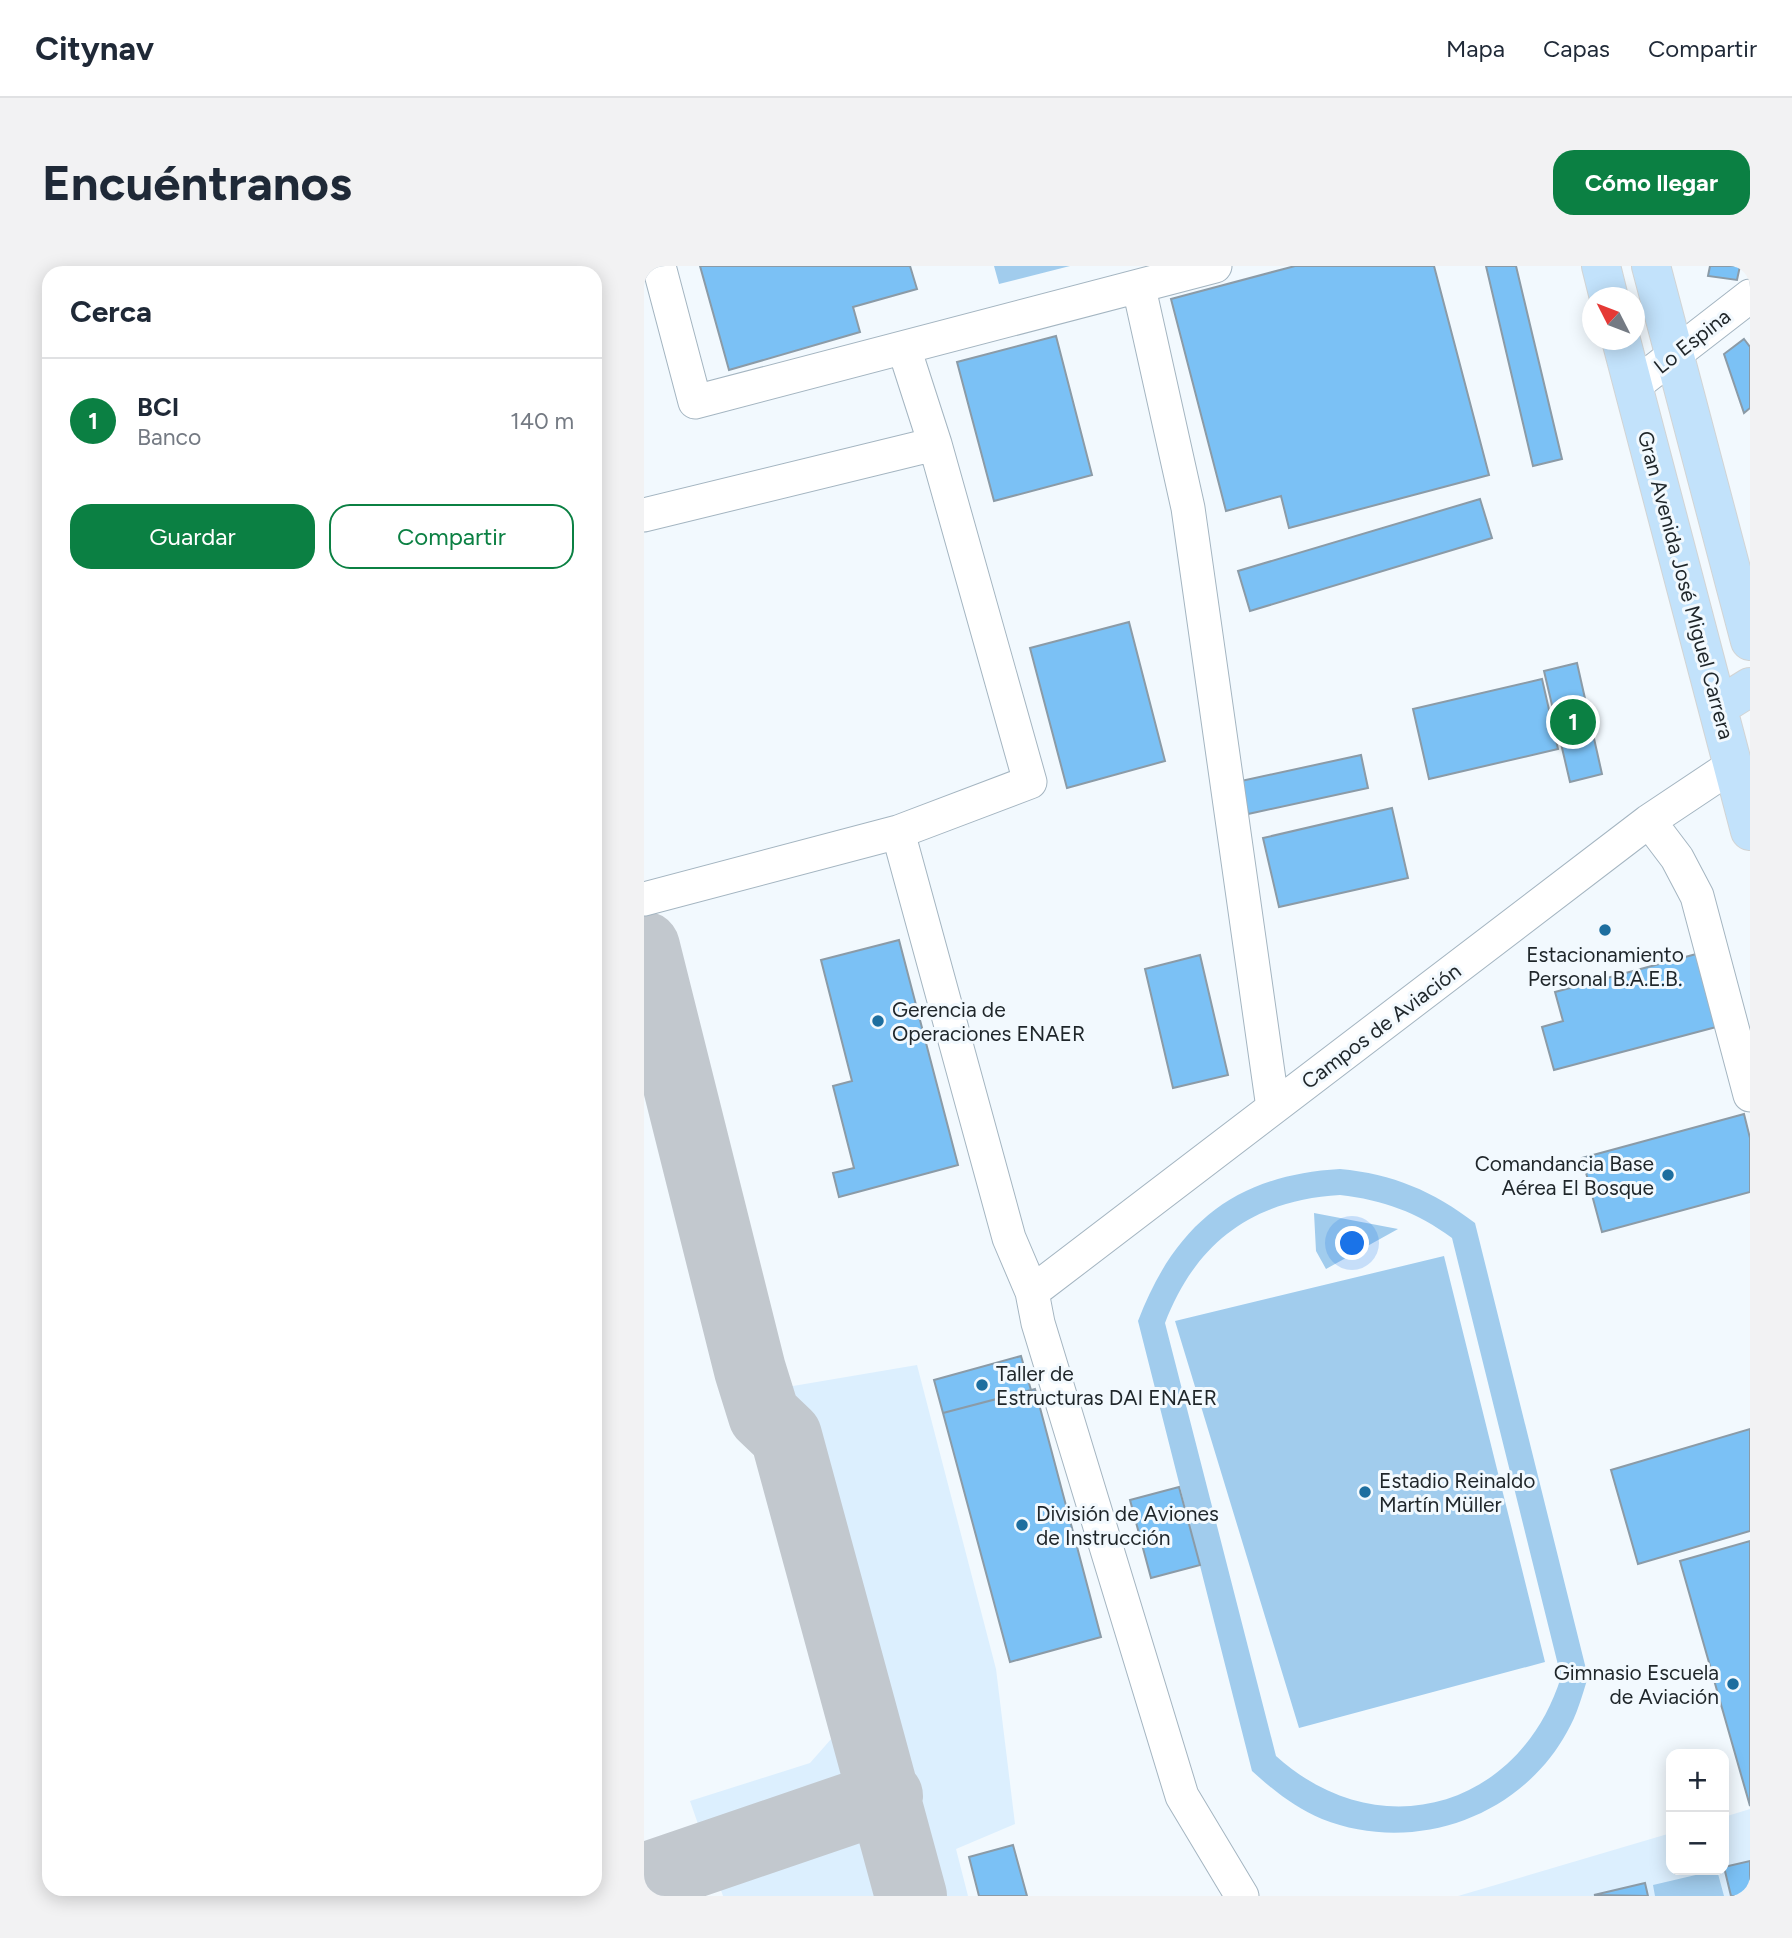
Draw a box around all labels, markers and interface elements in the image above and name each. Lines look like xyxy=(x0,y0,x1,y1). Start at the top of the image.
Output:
text: Citynav xyxy=(35,29,154,68)
text: Mapa xyxy=(1446,34,1505,63)
text: Capas xyxy=(1543,34,1610,63)
text: Compartir xyxy=(1648,34,1757,63)
button: Cómo llegar xyxy=(1553,150,1750,215)
text: Encuéntranos xyxy=(42,153,352,212)
north arrow xyxy=(1582,287,1645,350)
text: Cerca xyxy=(70,293,152,330)
street label: Lo Espina xyxy=(1649,303,1735,379)
text: BCI xyxy=(137,391,179,423)
text: 1 xyxy=(88,407,98,435)
text: 140 m xyxy=(510,407,574,435)
text: Banco xyxy=(137,423,201,451)
street label: Gran Avenida José Miguel Carrera xyxy=(1633,428,1739,742)
button: Guardar xyxy=(70,504,315,569)
button: Compartir xyxy=(329,504,574,569)
pin: 1 xyxy=(1550,696,1596,748)
marker: Estacionamiento Personal B.A.E.B. xyxy=(1597,922,1613,938)
place label: Estacionamiento Personal B.A.E.B. xyxy=(1526,942,1684,991)
street label: Campos de Aviación xyxy=(1296,958,1466,1094)
place label: Gerencia de Operaciones ENAER xyxy=(892,997,1085,1046)
marker: Gerencia de Operaciones ENAER xyxy=(870,1013,886,1029)
place label: Comandancia Base Aérea El Bosque xyxy=(1475,1151,1654,1200)
marker: Comandancia Base Aérea El Bosque xyxy=(1660,1167,1676,1183)
your location xyxy=(1335,1226,1369,1260)
place label: Taller de Estructuras DAI ENAER xyxy=(996,1361,1217,1410)
marker: Taller de Estructuras DAI ENAER xyxy=(974,1377,990,1393)
place label: Estadio Reinaldo Martín Müller xyxy=(1379,1468,1535,1517)
marker: Estadio Reinaldo Martín Müller xyxy=(1357,1484,1373,1500)
place label: División de Aviones de Instrucción xyxy=(1036,1501,1219,1550)
marker: División de Aviones de Instrucción xyxy=(1014,1517,1030,1533)
place label: Gimnasio Escuela de Aviación xyxy=(1554,1660,1719,1709)
marker: Gimnasio Escuela de Aviación xyxy=(1725,1676,1741,1692)
map controls xyxy=(1666,1749,1729,1875)
button: + xyxy=(1666,1749,1729,1812)
button: − xyxy=(1666,1812,1729,1875)

